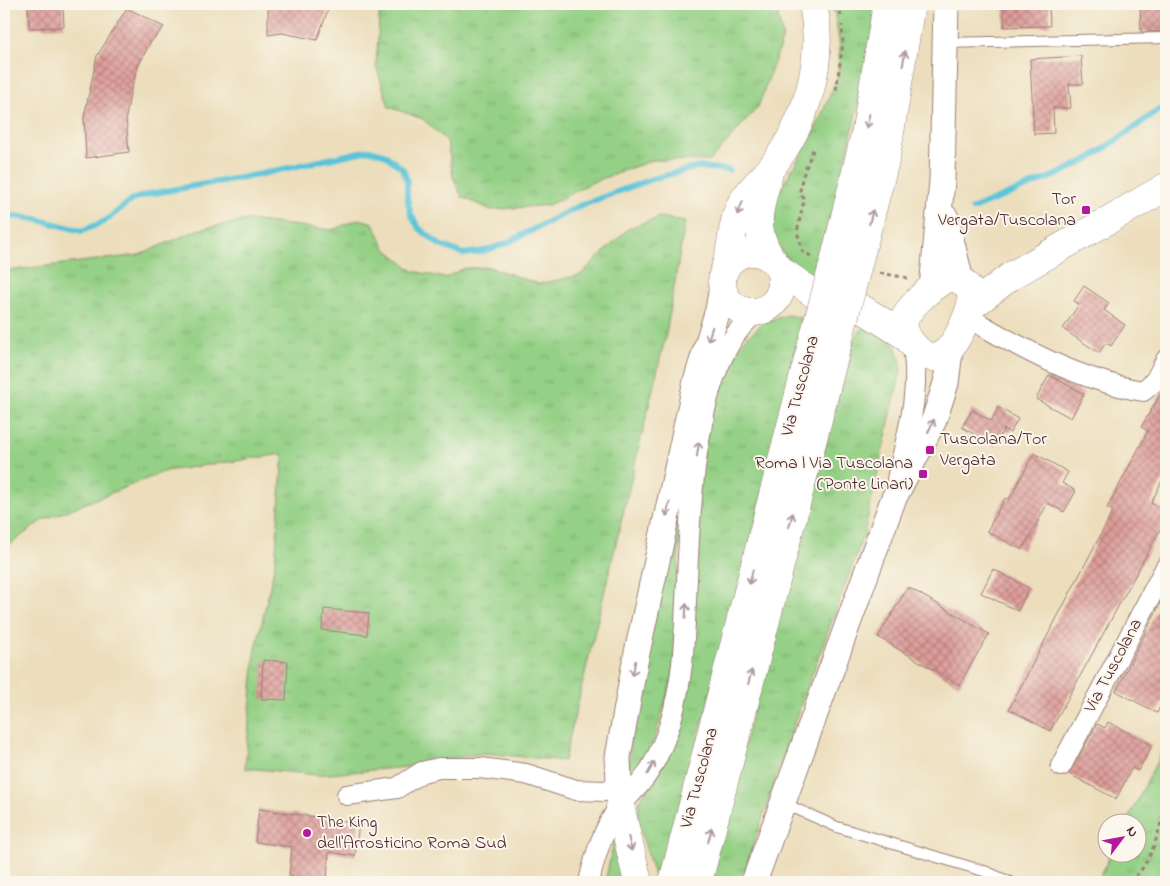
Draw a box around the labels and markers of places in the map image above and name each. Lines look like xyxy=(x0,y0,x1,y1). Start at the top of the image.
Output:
place label: Tor Vergata/Tuscolana xyxy=(937,187,1076,235)
marker: Tor Vergata/Tuscolana xyxy=(1080,204,1092,216)
place label: Tuscolana/Tor Vergata xyxy=(939,427,1047,475)
marker: Tuscolana/Tor Vergata xyxy=(924,444,936,456)
place label: Roma | Via Tuscolana (Ponte Linari) xyxy=(755,451,913,498)
marker: Roma | Via Tuscolana (Ponte Linari) xyxy=(917,468,929,480)
place label: The King dell'Arrosticino Roma Sud xyxy=(317,810,507,857)
marker: The King dell'Arrosticino Roma Sud xyxy=(301,827,313,839)

